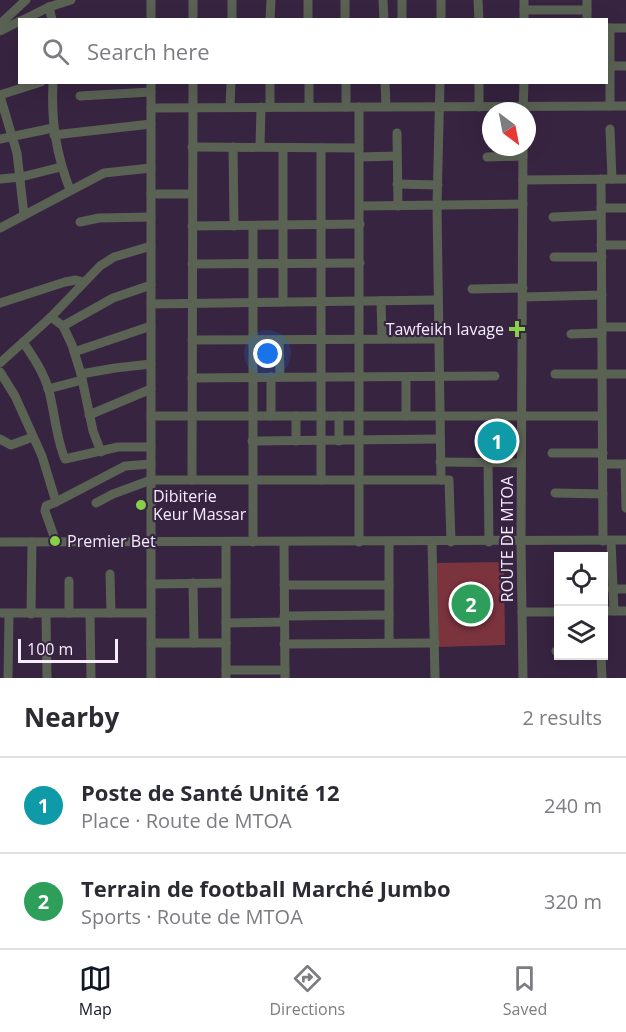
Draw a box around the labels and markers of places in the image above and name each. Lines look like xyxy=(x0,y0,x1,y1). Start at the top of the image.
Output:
place label: Tawfeikh lavage xyxy=(386,318,504,340)
marker: Tawfeikh lavage xyxy=(508,320,526,338)
pin: 1 xyxy=(478,418,516,464)
place label: Dibiterie Keur Massar xyxy=(153,485,247,525)
marker: Dibiterie Keur Massar xyxy=(134,498,148,512)
place label: Premier Bet xyxy=(67,530,156,552)
marker: Premier Bet xyxy=(48,534,62,548)
pin: 2 xyxy=(452,582,490,626)

